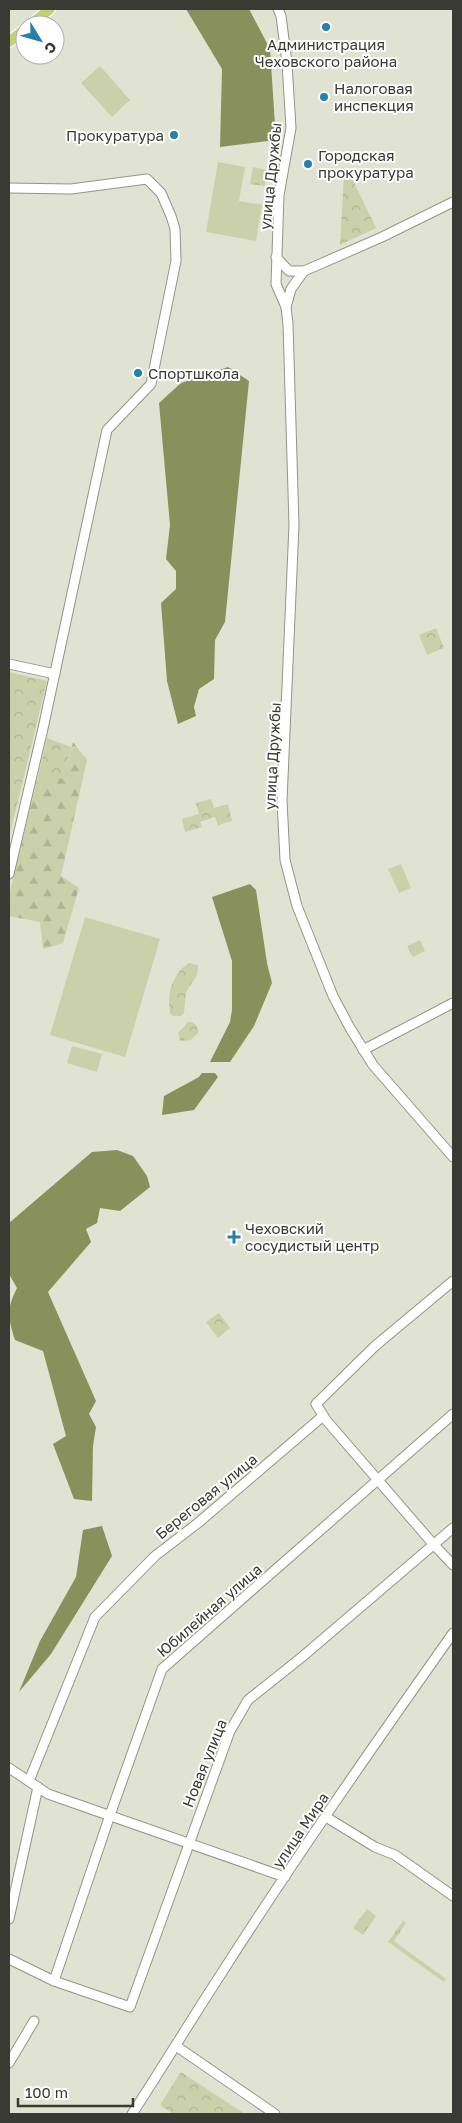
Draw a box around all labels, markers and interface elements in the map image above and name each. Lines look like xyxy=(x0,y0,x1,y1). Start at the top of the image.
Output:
north arrow xyxy=(15,15,65,65)
marker: Администрация Чеховского района xyxy=(320,21,332,33)
place label: Администрация Чеховского района xyxy=(255,35,397,70)
text: С xyxy=(41,39,61,57)
place label: Налоговая инспекция xyxy=(334,79,414,114)
marker: Налоговая инспекция xyxy=(318,91,330,103)
street label: улица Дружбы xyxy=(255,121,285,231)
place label: Прокуратура xyxy=(66,126,164,144)
marker: Прокуратура xyxy=(168,129,180,141)
place label: Городская прокуратура xyxy=(318,146,414,181)
marker: Городская прокуратура xyxy=(302,158,314,170)
place label: Спортшкола xyxy=(148,364,239,382)
marker: Спортшкола xyxy=(132,367,144,379)
street label: улица Дружбы xyxy=(260,702,284,810)
place label: Чеховский сосудистый центр xyxy=(245,1219,379,1254)
marker: Чеховский сосудистый центр xyxy=(227,1230,241,1244)
street label: Береговая улица xyxy=(152,1449,260,1543)
street label: Юбилейная улица xyxy=(153,1560,265,1660)
street label: Новая улица xyxy=(178,1716,230,1810)
street label: улица Мира xyxy=(268,1789,332,1871)
scale bar xyxy=(18,2076,132,2108)
text: 100 m xyxy=(25,2083,68,2101)

